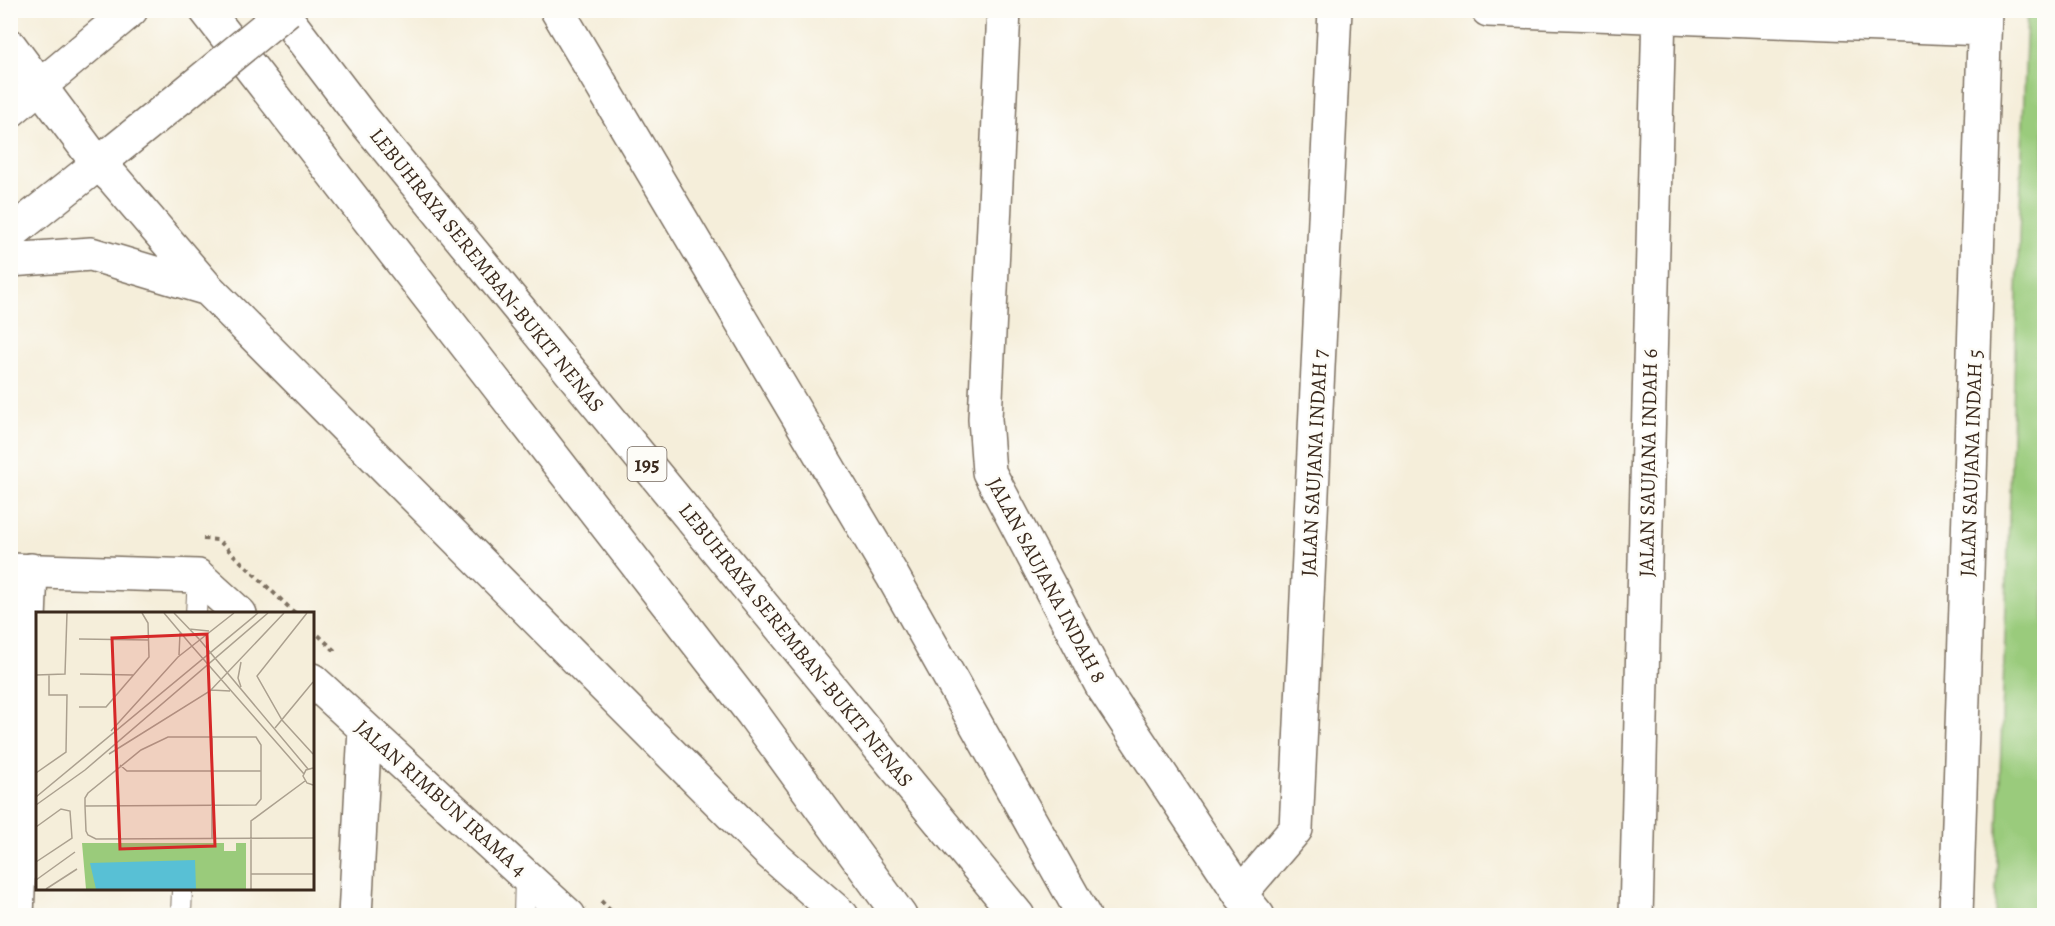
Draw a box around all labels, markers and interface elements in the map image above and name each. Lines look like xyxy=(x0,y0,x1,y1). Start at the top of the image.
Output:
street label: LEBUHRAYA SEREMBAN-BUKIT NENAS xyxy=(363,122,611,418)
street label: JALAN SAUJANA INDAH 7 xyxy=(1294,348,1334,577)
street label: JALAN SAUJANA INDAH 6 xyxy=(1632,348,1664,577)
street label: JALAN SAUJANA INDAH 5 xyxy=(1953,349,1989,577)
road number: 195 xyxy=(628,447,666,481)
street label: JALAN SAUJANA INDAH 8 xyxy=(981,472,1113,688)
street label: LEBUHRAYA SEREMBAN-BUKIT NENAS xyxy=(672,497,920,793)
inset map xyxy=(36,612,314,890)
street label: JALAN RIMBUN IRAMA 4 xyxy=(349,713,533,883)

